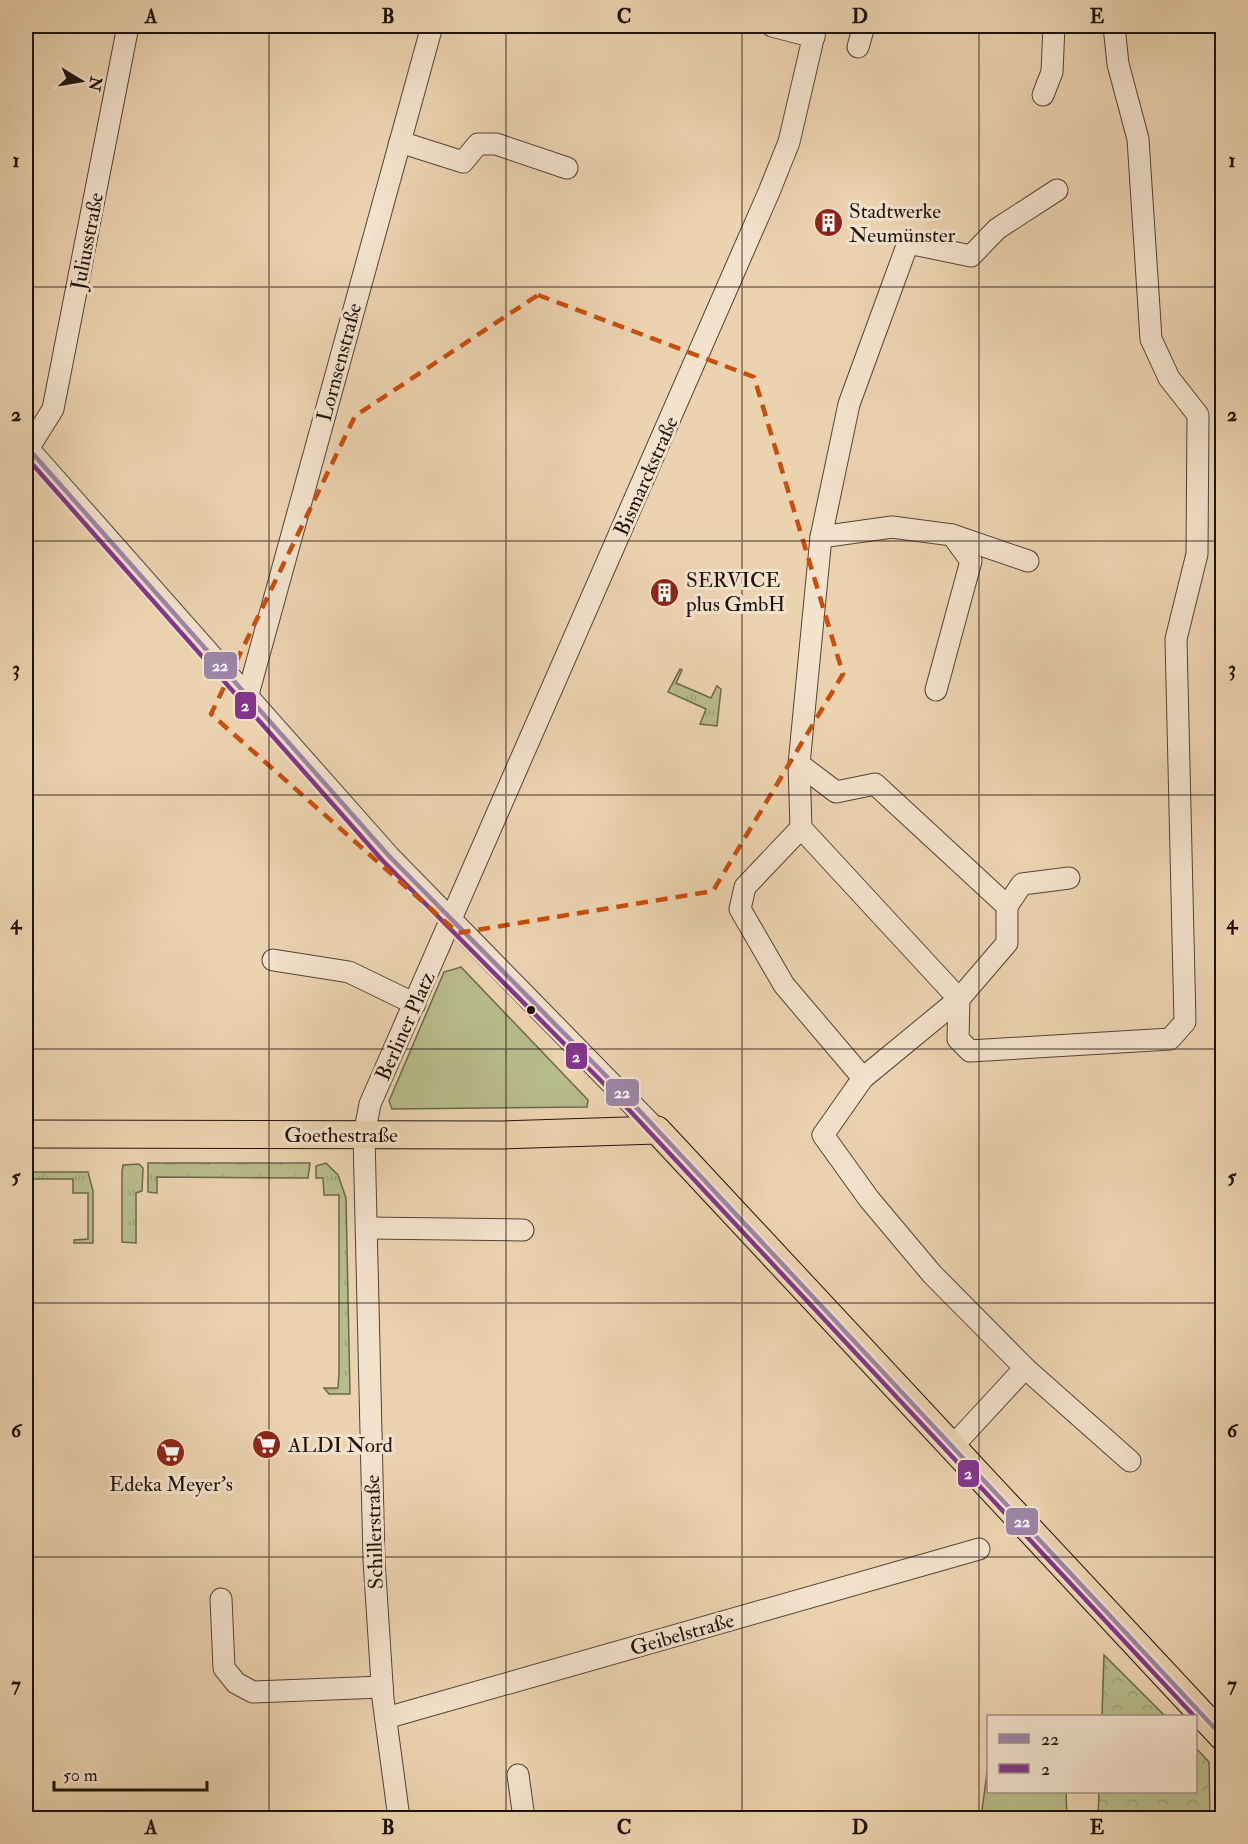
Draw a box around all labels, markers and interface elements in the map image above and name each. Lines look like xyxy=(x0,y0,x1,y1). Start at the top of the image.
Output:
text: A xyxy=(144,4,158,29)
text: B xyxy=(381,4,395,29)
text: C xyxy=(617,4,631,29)
text: D xyxy=(852,4,868,29)
text: E xyxy=(1090,4,1105,29)
north arrow xyxy=(51,51,111,111)
text: N xyxy=(83,74,106,93)
text: 1 xyxy=(12,148,20,173)
text: 1 xyxy=(1228,148,1236,173)
street label: Juliusstraße xyxy=(65,190,110,293)
place label: Stadtwerke Neumünster xyxy=(849,198,956,249)
building icon: Stadtwerke Neumünster xyxy=(812,207,844,239)
street label: Lornsenstraße xyxy=(311,300,368,424)
text: 2 xyxy=(11,402,21,427)
text: 2 xyxy=(1227,402,1237,427)
street label: Bismarckstraße xyxy=(608,412,685,540)
place label: SERVICE plus GmbH xyxy=(685,567,785,618)
building icon: SERVICE plus GmbH xyxy=(649,576,681,608)
line badge: 22 xyxy=(203,651,238,680)
text: 3 xyxy=(12,656,20,681)
text: 22 xyxy=(212,656,228,676)
text: 3 xyxy=(1228,656,1236,681)
line badge: 2 xyxy=(234,691,257,720)
text: 2 xyxy=(241,696,249,716)
text: 4 xyxy=(10,910,23,935)
text: 4 xyxy=(1226,910,1239,935)
street label: Berliner Platz xyxy=(369,968,441,1085)
unlabelled marker xyxy=(525,1004,537,1016)
line badge: 2 xyxy=(565,1042,588,1070)
text: 2 xyxy=(572,1047,580,1067)
line badge: 22 xyxy=(605,1078,640,1107)
text: 22 xyxy=(614,1083,630,1103)
street label: Goethestraße xyxy=(284,1122,398,1149)
text: 5 xyxy=(12,1164,22,1189)
text: 5 xyxy=(1228,1164,1238,1189)
text: 6 xyxy=(11,1418,23,1443)
text: 6 xyxy=(1227,1418,1239,1443)
supermarket icon: ALDI Nord xyxy=(251,1429,283,1461)
place label: ALDI Nord xyxy=(287,1432,394,1459)
supermarket icon: Edeka Meyer's xyxy=(155,1437,187,1469)
line badge: 2 xyxy=(957,1459,980,1488)
text: 2 xyxy=(964,1464,972,1484)
place label: Edeka Meyer's xyxy=(109,1471,233,1498)
street label: Schillerstraße xyxy=(359,1474,390,1590)
line badge: 22 xyxy=(1005,1507,1039,1536)
text: 22 xyxy=(1014,1512,1030,1532)
street label: Geibelstraße xyxy=(627,1607,737,1662)
text: 7 xyxy=(11,1672,21,1697)
text: 7 xyxy=(1227,1672,1237,1697)
legend xyxy=(987,1715,1197,1793)
text: 22 xyxy=(1041,1728,1059,1751)
scale bar xyxy=(54,1754,207,1792)
text: 2 xyxy=(1041,1758,1050,1781)
text: 50 m xyxy=(63,1764,98,1787)
text: A xyxy=(144,1815,158,1840)
text: B xyxy=(381,1815,395,1840)
text: C xyxy=(617,1815,631,1840)
text: D xyxy=(852,1815,868,1840)
text: E xyxy=(1090,1815,1105,1840)

